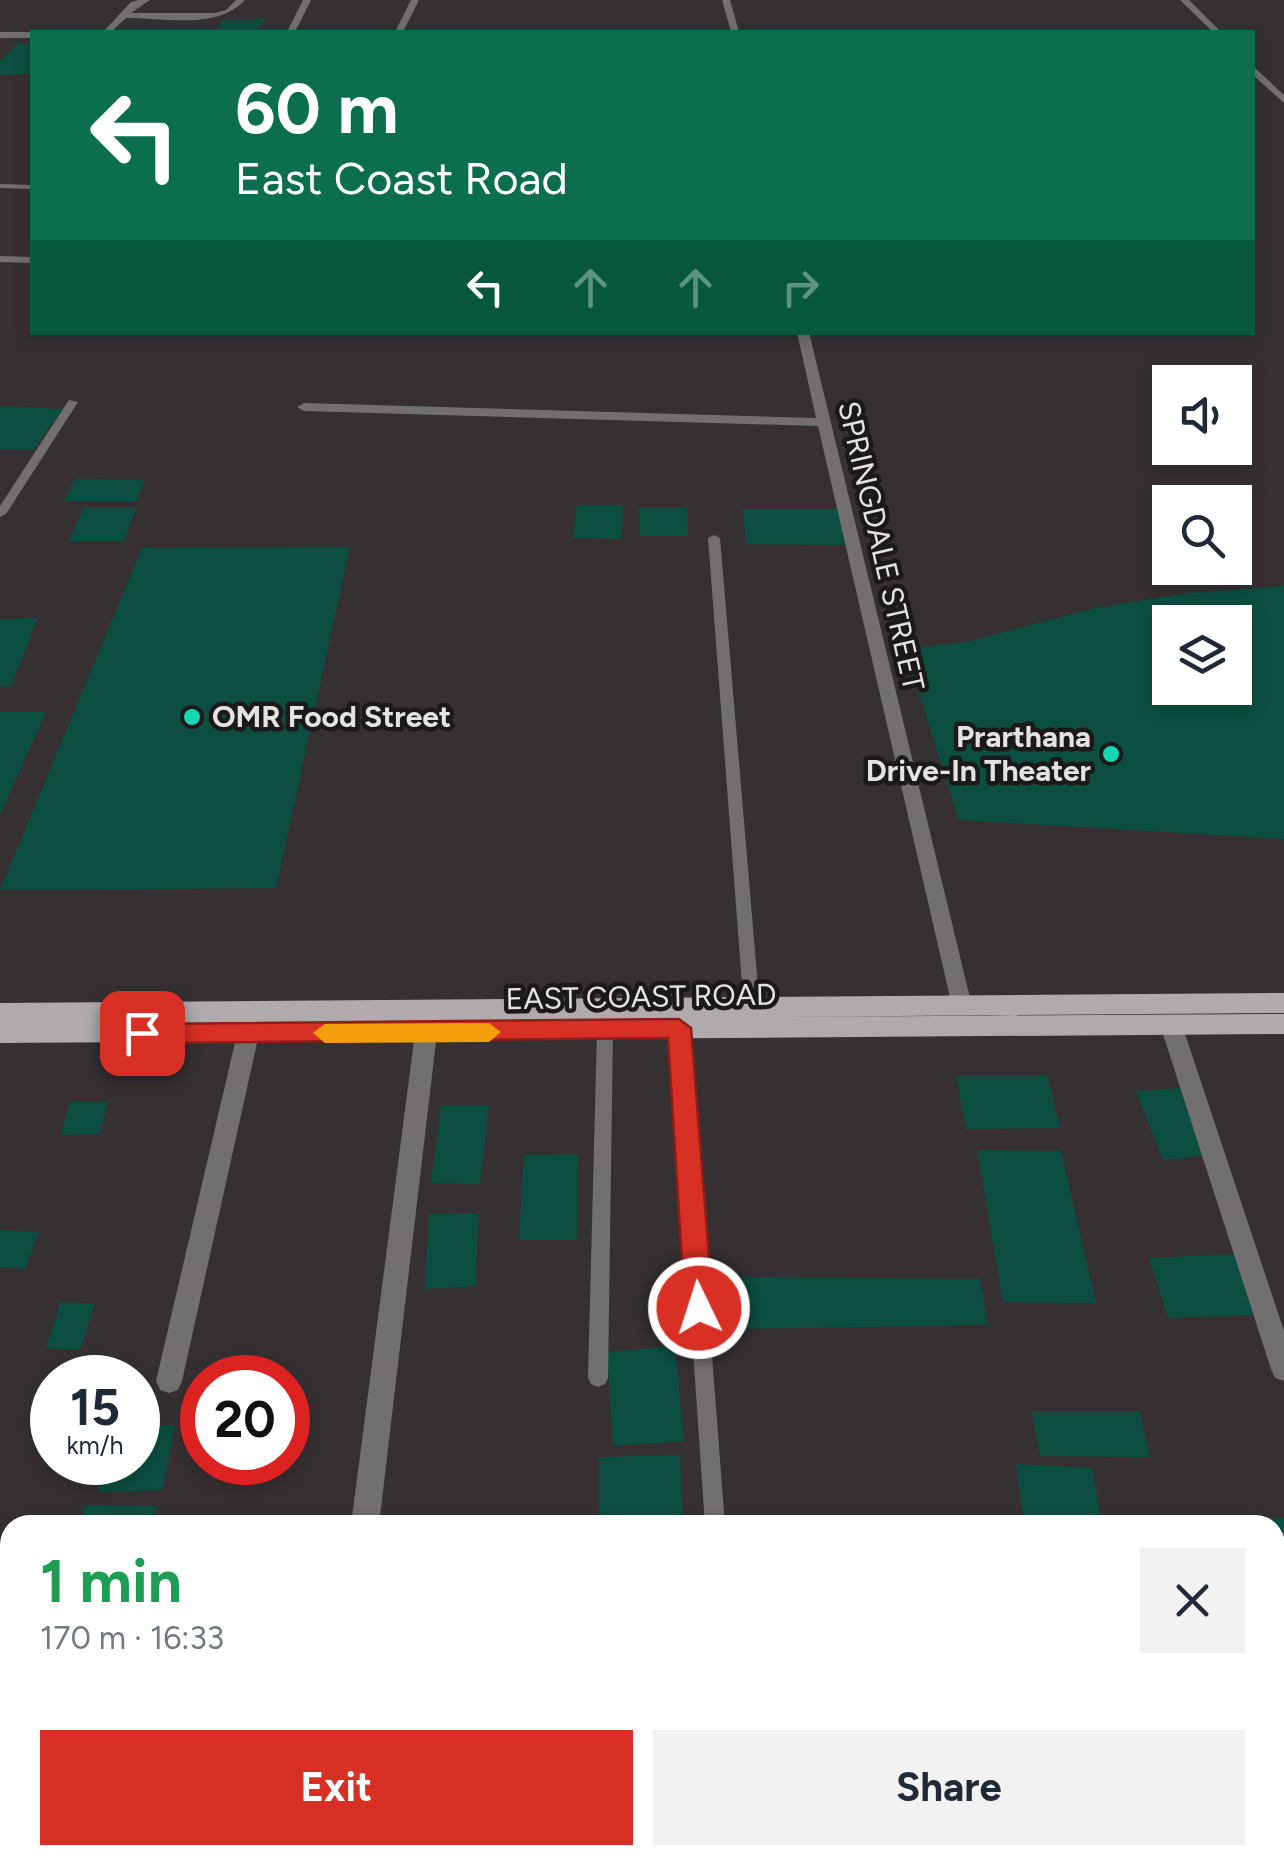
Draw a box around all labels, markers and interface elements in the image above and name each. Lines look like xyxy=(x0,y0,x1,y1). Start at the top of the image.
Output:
text: 60 m xyxy=(235,66,399,151)
icon: left xyxy=(70,70,200,200)
text: East Coast Road xyxy=(235,151,568,205)
icon: left xyxy=(458,260,513,315)
icon: ahead xyxy=(563,260,618,315)
icon: ahead xyxy=(668,260,723,315)
icon: right xyxy=(773,260,828,315)
map controls xyxy=(1152,365,1252,705)
button: sound xyxy=(1152,365,1252,465)
street label: SPRINGDALE STREET xyxy=(830,397,933,695)
button: search xyxy=(1152,485,1252,585)
button: layers xyxy=(1152,605,1252,705)
place label: OMR Food Street xyxy=(212,698,451,735)
marker: OMR Food Street xyxy=(181,706,203,728)
place label: Prarthana Drive-In Theater xyxy=(866,718,1091,789)
marker: Prarthana Drive-In Theater xyxy=(1100,743,1122,765)
street label: EAST COAST ROAD xyxy=(505,976,777,1017)
pin xyxy=(100,991,185,1076)
icon: arrive xyxy=(115,1006,170,1061)
position arrow xyxy=(647,1256,751,1360)
speed limit sign: 20 xyxy=(180,1355,310,1485)
text: 15 xyxy=(70,1377,120,1438)
text: km/h xyxy=(66,1430,124,1460)
text: 1 min xyxy=(40,1545,182,1617)
button: close xyxy=(1140,1548,1245,1653)
text: 170 m · 16:33 xyxy=(40,1619,224,1657)
button: Exit xyxy=(40,1730,633,1845)
button: Share xyxy=(653,1730,1245,1845)

